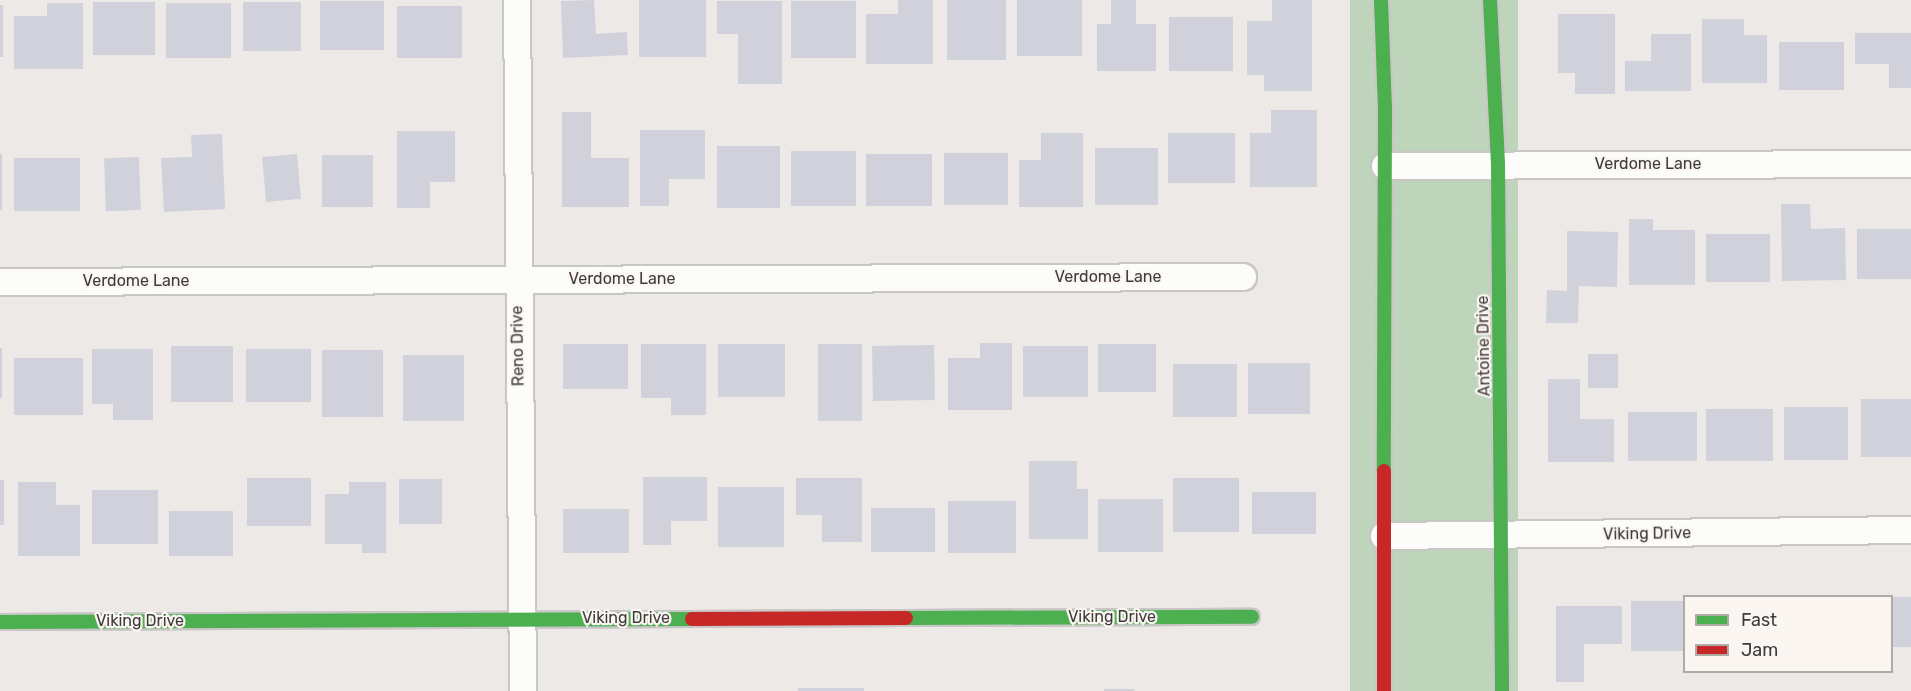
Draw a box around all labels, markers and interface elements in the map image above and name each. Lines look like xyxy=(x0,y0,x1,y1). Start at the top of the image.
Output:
street label: Verdome Lane xyxy=(1595,154,1701,174)
street label: Verdome Lane xyxy=(1055,267,1161,287)
street label: Verdome Lane xyxy=(569,269,675,289)
street label: Verdome Lane xyxy=(83,271,189,291)
street label: Antoine Drive xyxy=(1474,295,1494,397)
street label: Reno Drive xyxy=(508,306,528,386)
street label: Viking Drive xyxy=(1603,524,1691,544)
legend xyxy=(1683,595,1893,673)
street label: Viking Drive xyxy=(1068,607,1156,627)
street label: Viking Drive xyxy=(582,608,670,628)
text: Fast xyxy=(1741,609,1777,631)
street label: Viking Drive xyxy=(96,611,184,631)
text: Jam xyxy=(1741,639,1778,661)

